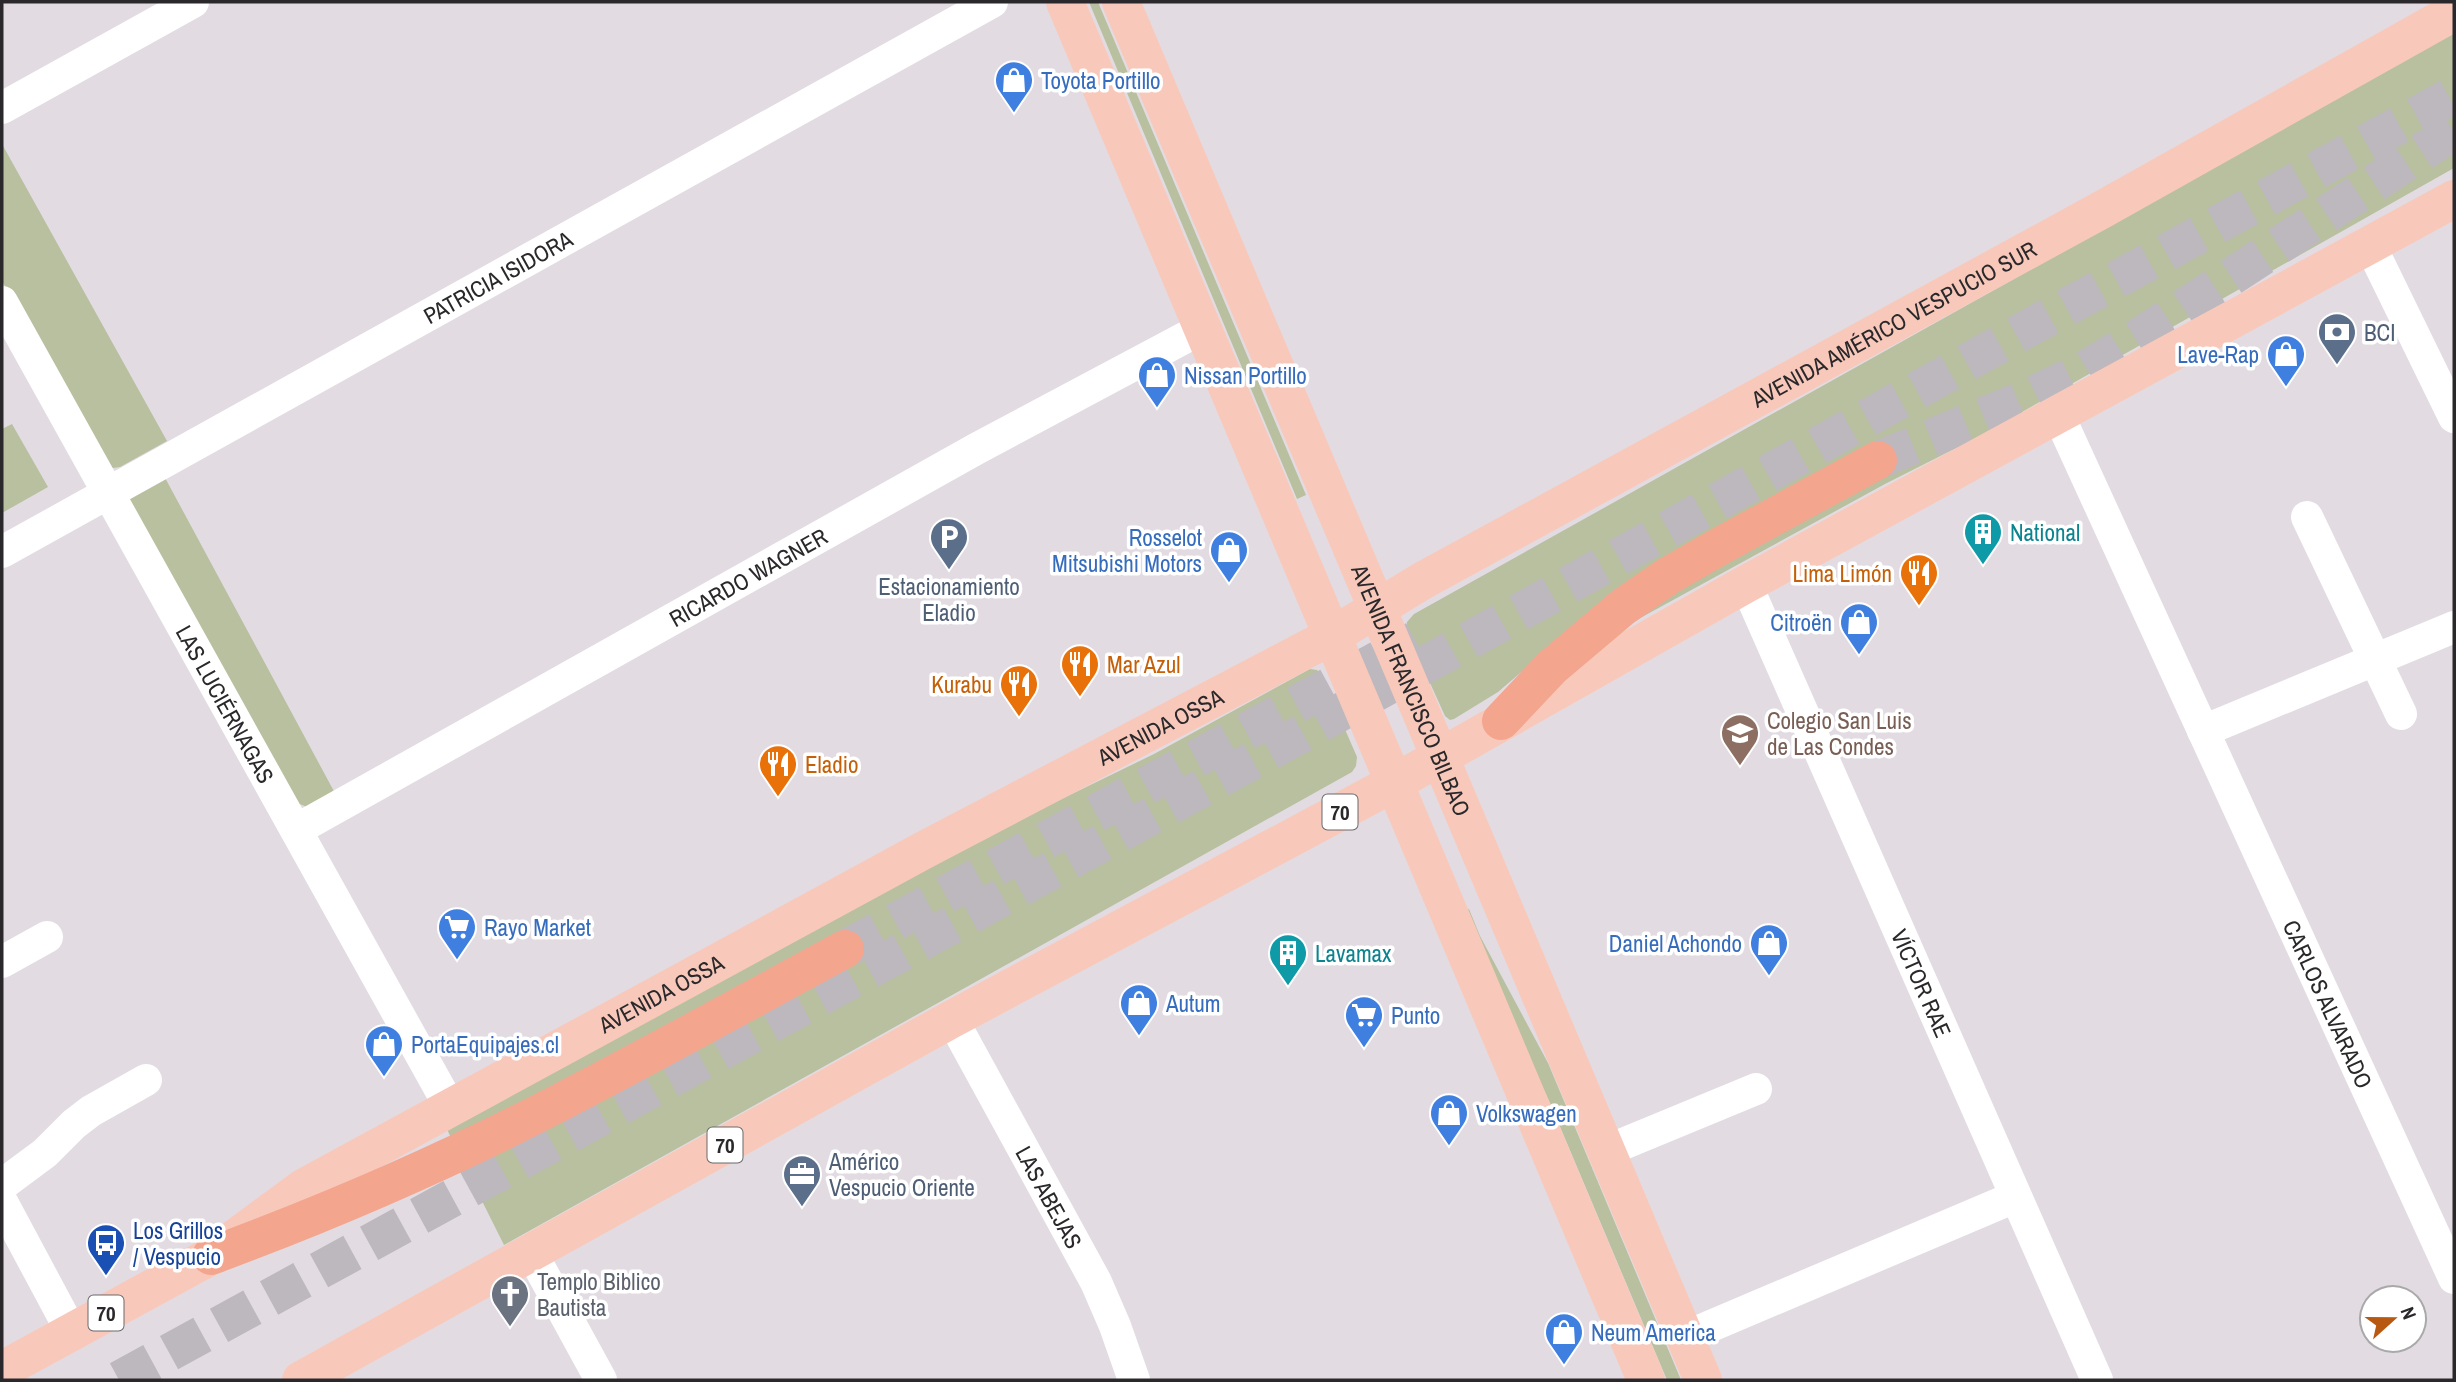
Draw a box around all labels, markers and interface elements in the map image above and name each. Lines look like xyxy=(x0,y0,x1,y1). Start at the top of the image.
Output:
shop icon: Toyota Portillo xyxy=(993,59,1035,114)
place label: Toyota Portillo xyxy=(1041,65,1161,96)
street label: PATRICIA ISIDORA xyxy=(418,223,578,331)
street label: AVENIDA AMÉRICO VESPUCIO SUR xyxy=(1745,233,2042,414)
bank icon: BCI xyxy=(2316,311,2358,366)
place label: BCI xyxy=(2364,317,2395,348)
shop icon: Lave-Rap xyxy=(2265,333,2307,388)
place label: Lave-Rap xyxy=(2177,339,2259,370)
shop icon: Nissan Portillo xyxy=(1136,354,1178,409)
place label: Nissan Portillo xyxy=(1184,360,1307,391)
building icon: National xyxy=(1962,511,2004,566)
parking icon: Estacionamiento Eladio xyxy=(928,516,970,571)
place label: National xyxy=(2010,517,2080,548)
street label: RICARDO WAGNER xyxy=(663,520,833,633)
place label: Rosselot Mitsubishi Motors xyxy=(1052,522,1202,579)
shop icon: Rosselot Mitsubishi Motors xyxy=(1208,529,1250,584)
restaurant icon: Lima Limón xyxy=(1898,552,1940,607)
place label: Lima Limón xyxy=(1792,558,1892,589)
street label: AVENIDA FRANCISCO BILBAO xyxy=(1344,559,1479,821)
place label: Estacionamiento Eladio xyxy=(878,571,1020,628)
shop icon: Citroën xyxy=(1838,601,1880,656)
place label: Citroën xyxy=(1770,607,1832,638)
street label: LAS LUCIÉRNAGAS xyxy=(169,619,282,788)
restaurant icon: Mar Azul xyxy=(1059,643,1101,698)
place label: Mar Azul xyxy=(1107,649,1180,680)
restaurant icon: Kurabu xyxy=(998,663,1040,718)
place label: Kurabu xyxy=(931,669,992,700)
street label: AVENIDA OSSA xyxy=(1091,680,1229,772)
place label: Colegio San Luis de Las Condes xyxy=(1767,705,1912,762)
school or university icon: Colegio San Luis de Las Condes xyxy=(1719,712,1761,767)
restaurant icon: Eladio xyxy=(757,743,799,798)
place label: Eladio xyxy=(805,749,858,780)
road number: 70 xyxy=(1322,794,1358,830)
supermarket icon: Rayo Market xyxy=(436,906,478,961)
place label: Rayo Market xyxy=(484,912,591,943)
street label: CARLOS ALVARADO xyxy=(2276,915,2380,1093)
shop icon: Daniel Achondo xyxy=(1748,922,1790,977)
street label: VÍCTOR RAE xyxy=(1885,924,1959,1042)
place label: Daniel Achondo xyxy=(1609,928,1742,959)
building icon: Lavamax xyxy=(1267,932,1309,987)
place label: Lavamax xyxy=(1315,938,1392,969)
street label: AVENIDA OSSA xyxy=(592,946,729,1040)
shop icon: Autum xyxy=(1118,982,1160,1037)
place label: Autum xyxy=(1165,988,1221,1019)
supermarket icon: Punto xyxy=(1343,994,1385,1049)
place label: Punto xyxy=(1391,1000,1440,1031)
shop icon: PortaEquipajes.cl xyxy=(363,1023,405,1078)
place label: PortaEquipajes.cl xyxy=(411,1029,559,1060)
shop icon: Volkswagen xyxy=(1428,1092,1470,1147)
place label: Volkswagen xyxy=(1476,1098,1577,1129)
road number: 70 xyxy=(708,1128,742,1162)
street label: LAS ABEJAS xyxy=(1009,1140,1090,1254)
place label: Américo Vespucio Oriente xyxy=(828,1146,975,1203)
office icon: Américo Vespucio Oriente xyxy=(781,1153,823,1208)
place label: Los Grillos / Vespucio xyxy=(133,1215,223,1272)
bus stop icon: Los Grillos / Vespucio xyxy=(85,1222,127,1277)
place label: Templo Biblico Bautista xyxy=(537,1266,661,1323)
church icon: Templo Biblico Bautista xyxy=(489,1273,531,1328)
north arrow xyxy=(2358,1284,2428,1354)
road number: 70 xyxy=(88,1296,124,1330)
text: N xyxy=(2395,1303,2423,1323)
shop icon: Neum America xyxy=(1543,1311,1585,1366)
place label: Neum America xyxy=(1591,1317,1716,1348)

